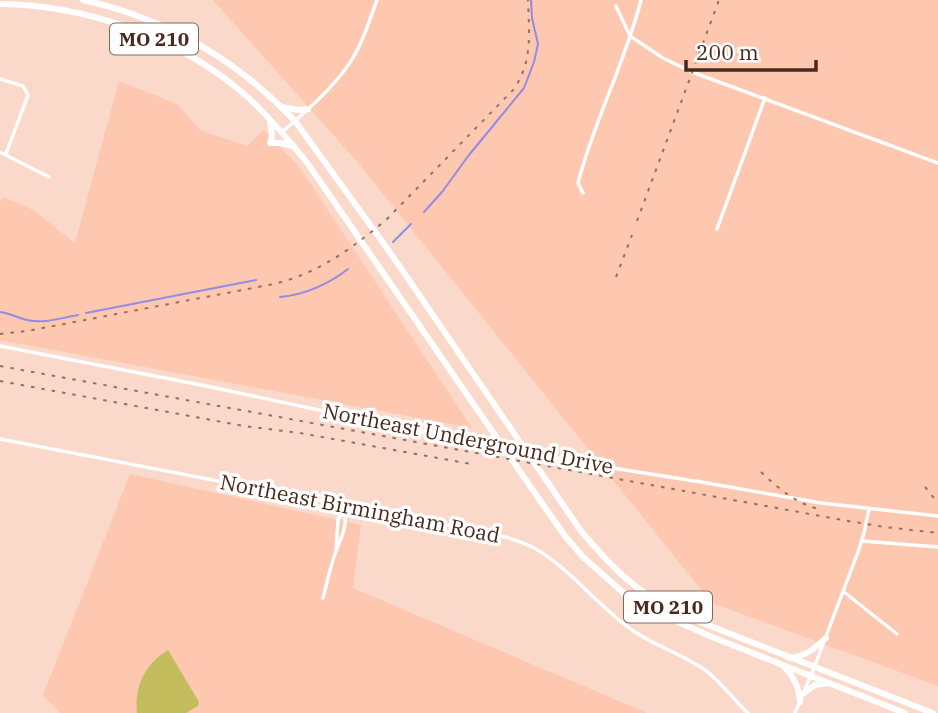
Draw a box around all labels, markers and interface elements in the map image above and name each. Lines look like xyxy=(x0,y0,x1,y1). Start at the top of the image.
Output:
road number: MO 210 xyxy=(110,23,198,54)
scale bar xyxy=(686,28,816,72)
text: 200 m xyxy=(696,38,759,66)
street label: Northeast Underground Drive xyxy=(321,396,616,480)
street label: Northeast Birmingham Road xyxy=(218,467,503,549)
road number: MO 210 xyxy=(624,592,712,622)

